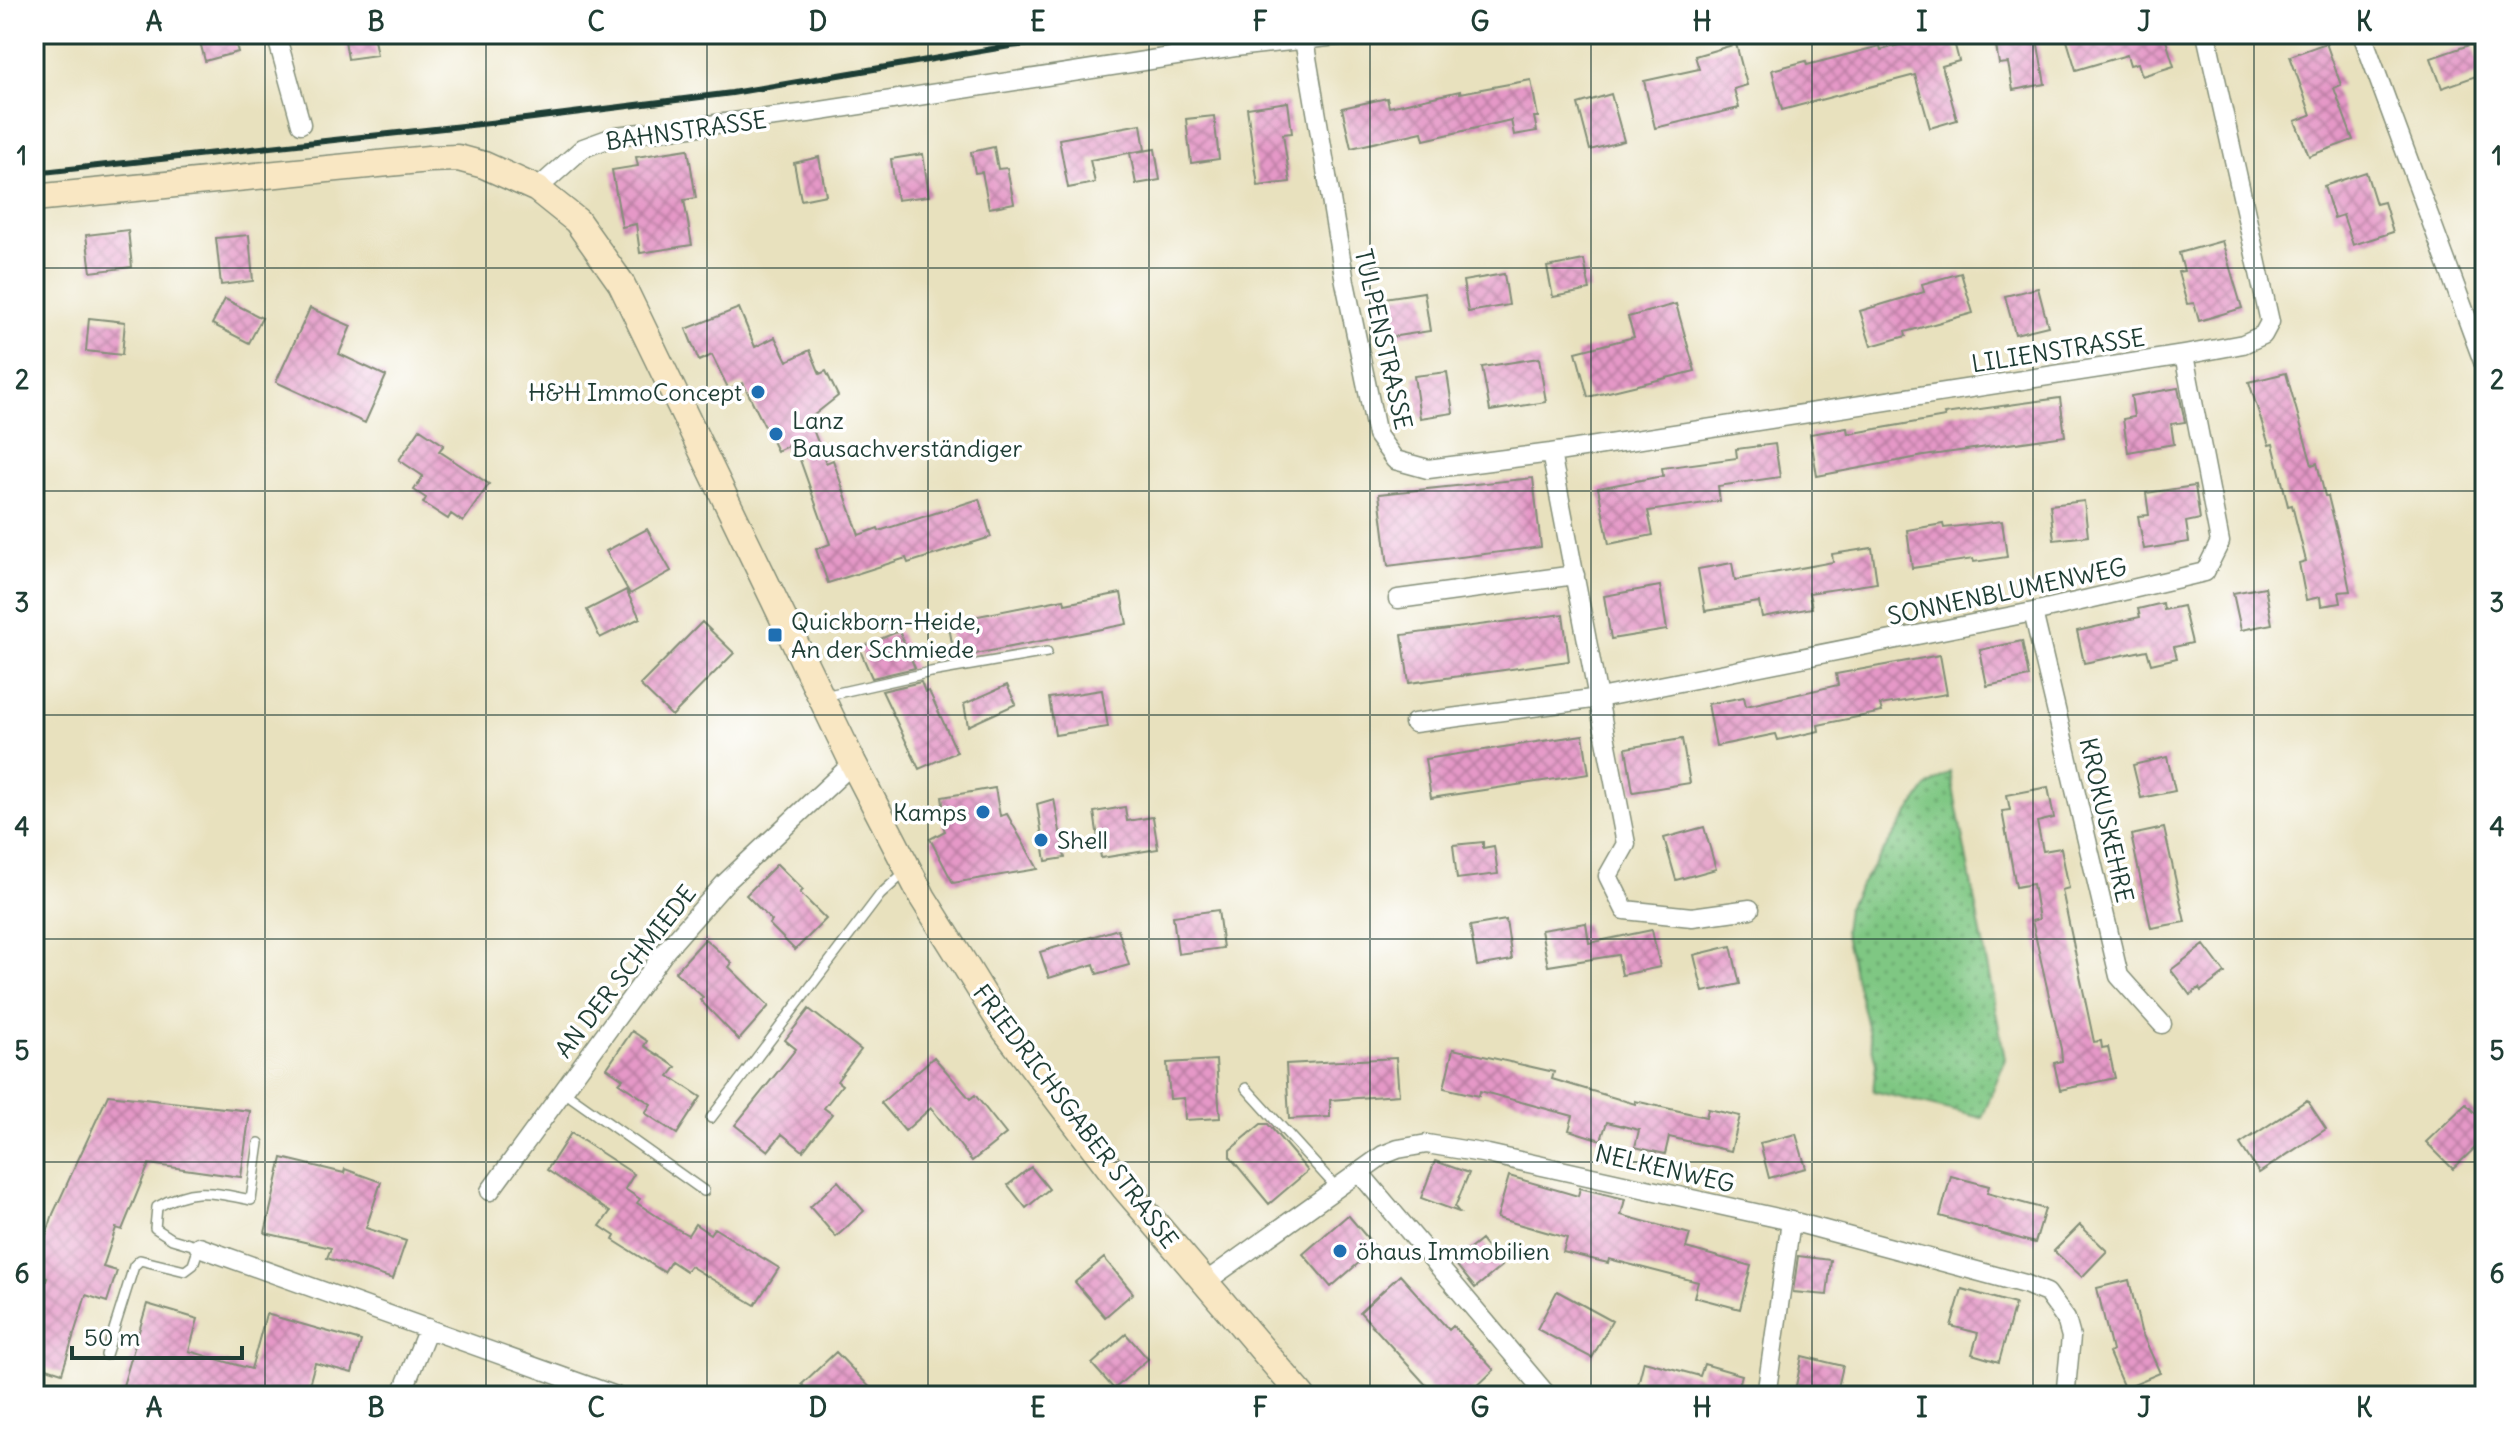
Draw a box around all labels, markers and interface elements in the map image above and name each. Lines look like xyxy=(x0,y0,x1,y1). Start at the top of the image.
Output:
text: A xyxy=(146,5,163,38)
text: B xyxy=(367,5,385,38)
text: C xyxy=(587,5,605,38)
text: D xyxy=(809,5,827,38)
text: E xyxy=(1030,5,1046,38)
text: F xyxy=(1253,5,1268,38)
text: G xyxy=(1471,5,1490,38)
text: H xyxy=(1693,5,1711,38)
text: I xyxy=(1916,5,1928,38)
text: J xyxy=(2137,5,2151,38)
text: K xyxy=(2356,5,2373,38)
street label: BAHNSTRASSE xyxy=(604,104,768,156)
text: 1 xyxy=(17,139,27,172)
text: 1 xyxy=(2492,139,2502,172)
street label: TULPENSTRASSE xyxy=(1349,246,1419,432)
street label: LILIENSTRASSE xyxy=(1969,321,2147,379)
text: 2 xyxy=(15,363,29,396)
text: 2 xyxy=(2490,363,2504,396)
place label: H&H ImmoConcept xyxy=(528,377,742,407)
marker: H&H ImmoConcept xyxy=(749,383,767,401)
place label: Lanz Bausachverständiger xyxy=(792,405,1022,463)
marker: Lanz Bausachverständiger xyxy=(767,425,785,443)
street label: SONNENBLUMENWEG xyxy=(1885,551,2129,631)
text: 3 xyxy=(15,586,29,619)
text: 3 xyxy=(2490,586,2504,619)
place label: Quickborn-Heide, An der Schmiede xyxy=(791,606,981,664)
marker: Quickborn-Heide, An der Schmiede xyxy=(766,626,784,644)
street label: KROKUSKEHRE xyxy=(2073,735,2141,905)
place label: Kamps xyxy=(893,797,967,827)
marker: Kamps xyxy=(974,803,992,821)
text: 4 xyxy=(14,810,30,843)
text: 4 xyxy=(2489,810,2505,843)
place label: Shell xyxy=(1057,825,1108,855)
marker: Shell xyxy=(1032,831,1050,849)
street label: AN DER SCHMIEDE xyxy=(548,879,702,1063)
street label: FRIEDRICHSGABER STRASSE xyxy=(967,978,1185,1254)
text: 5 xyxy=(15,1034,30,1067)
text: 5 xyxy=(2490,1034,2505,1067)
street label: NELKENWEG xyxy=(1592,1137,1738,1199)
place label: öhaus Immobilien xyxy=(1356,1236,1550,1266)
marker: öhaus Immobilien xyxy=(1331,1242,1349,1260)
text: 6 xyxy=(14,1257,30,1290)
text: 6 xyxy=(2489,1257,2505,1290)
scale bar xyxy=(72,1310,242,1360)
text: 50 m xyxy=(84,1322,140,1352)
text: A xyxy=(146,1391,163,1424)
text: B xyxy=(367,1391,385,1424)
text: C xyxy=(587,1391,605,1424)
text: D xyxy=(809,1391,827,1424)
text: E xyxy=(1030,1391,1046,1424)
text: F xyxy=(1253,1391,1268,1424)
text: G xyxy=(1471,1391,1490,1424)
text: H xyxy=(1693,1391,1711,1424)
text: I xyxy=(1916,1391,1928,1424)
text: J xyxy=(2137,1391,2151,1424)
text: K xyxy=(2356,1391,2373,1424)

